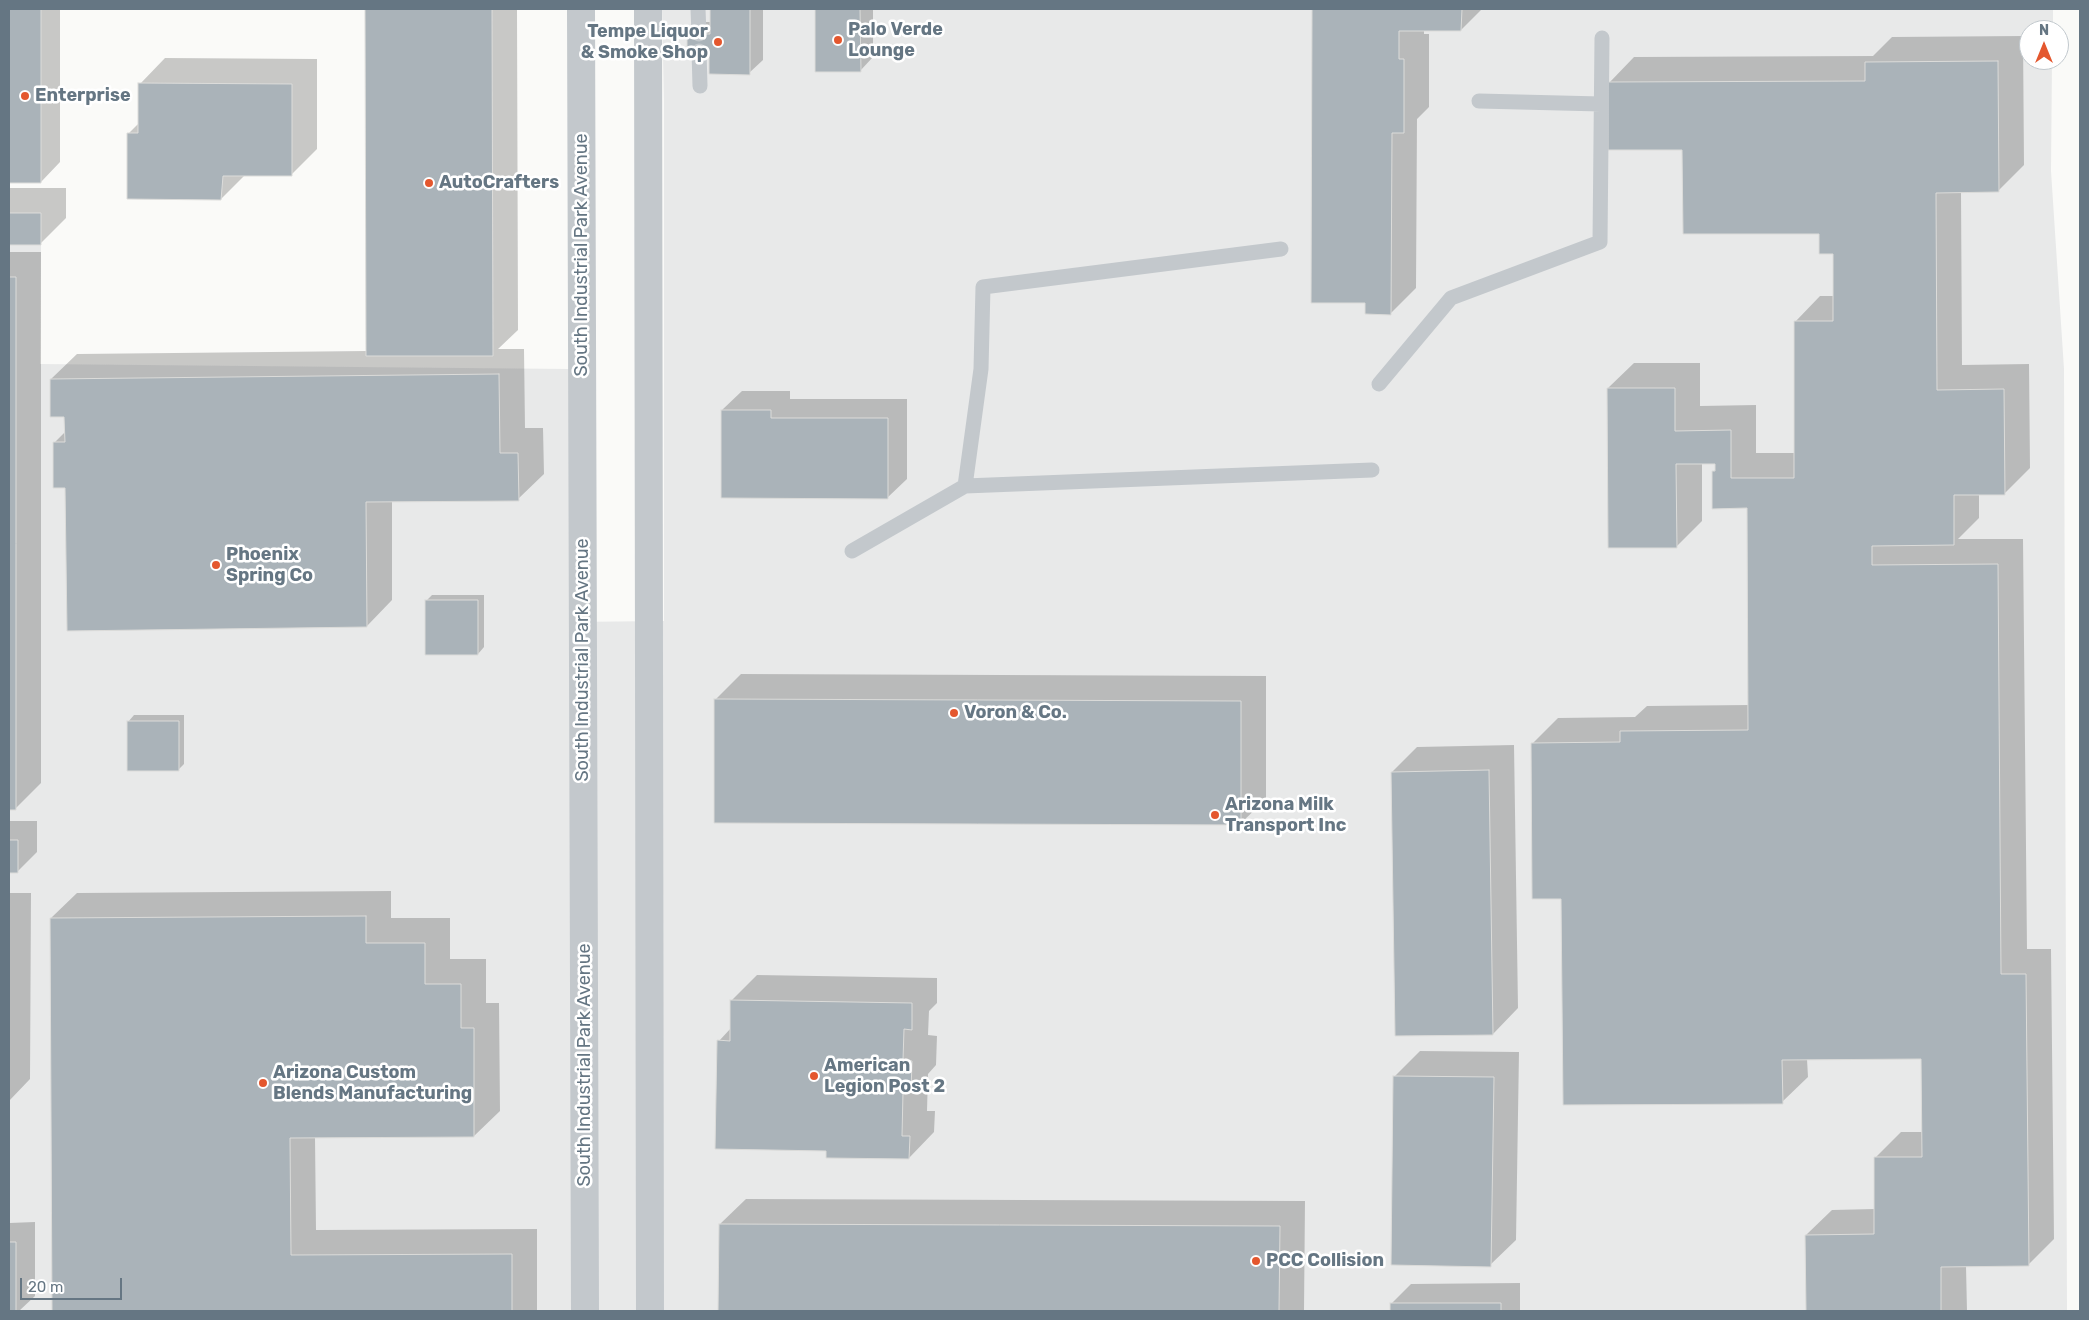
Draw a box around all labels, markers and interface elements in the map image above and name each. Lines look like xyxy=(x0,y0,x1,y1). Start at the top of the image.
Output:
place label: Palo Verde Lounge xyxy=(848,19,943,62)
north arrow xyxy=(2019,20,2069,70)
place label: Tempe Liquor & Smoke Shop xyxy=(581,21,708,64)
text: N xyxy=(2039,22,2049,39)
marker: Palo Verde Lounge xyxy=(832,34,844,46)
marker: Tempe Liquor & Smoke Shop xyxy=(712,36,724,48)
place label: Enterprise xyxy=(35,85,131,107)
marker: Enterprise xyxy=(19,90,31,102)
street label: South Industrial Park Avenue xyxy=(571,133,593,377)
place label: AutoCrafters xyxy=(439,172,559,194)
marker: AutoCrafters xyxy=(423,177,435,189)
street label: South Industrial Park Avenue xyxy=(572,538,594,782)
place label: Phoenix Spring Co xyxy=(226,544,313,586)
marker: Phoenix Spring Co xyxy=(210,559,222,571)
place label: Voron & Co. xyxy=(964,702,1067,724)
marker: Voron & Co. xyxy=(948,707,960,719)
place label: Arizona Milk Transport Inc xyxy=(1225,794,1346,836)
marker: Arizona Milk Transport Inc xyxy=(1209,809,1221,821)
street label: South Industrial Park Avenue xyxy=(574,943,596,1187)
place label: American Legion Post 2 xyxy=(824,1055,945,1098)
place label: Arizona Custom Blends Manufacturing xyxy=(273,1062,472,1104)
marker: American Legion Post 2 xyxy=(808,1070,820,1082)
marker: Arizona Custom Blends Manufacturing xyxy=(257,1077,269,1089)
place label: PCC Collision xyxy=(1266,1250,1384,1272)
marker: PCC Collision xyxy=(1250,1255,1262,1267)
scale bar xyxy=(22,1268,125,1300)
text: 20 m xyxy=(28,1278,63,1296)

